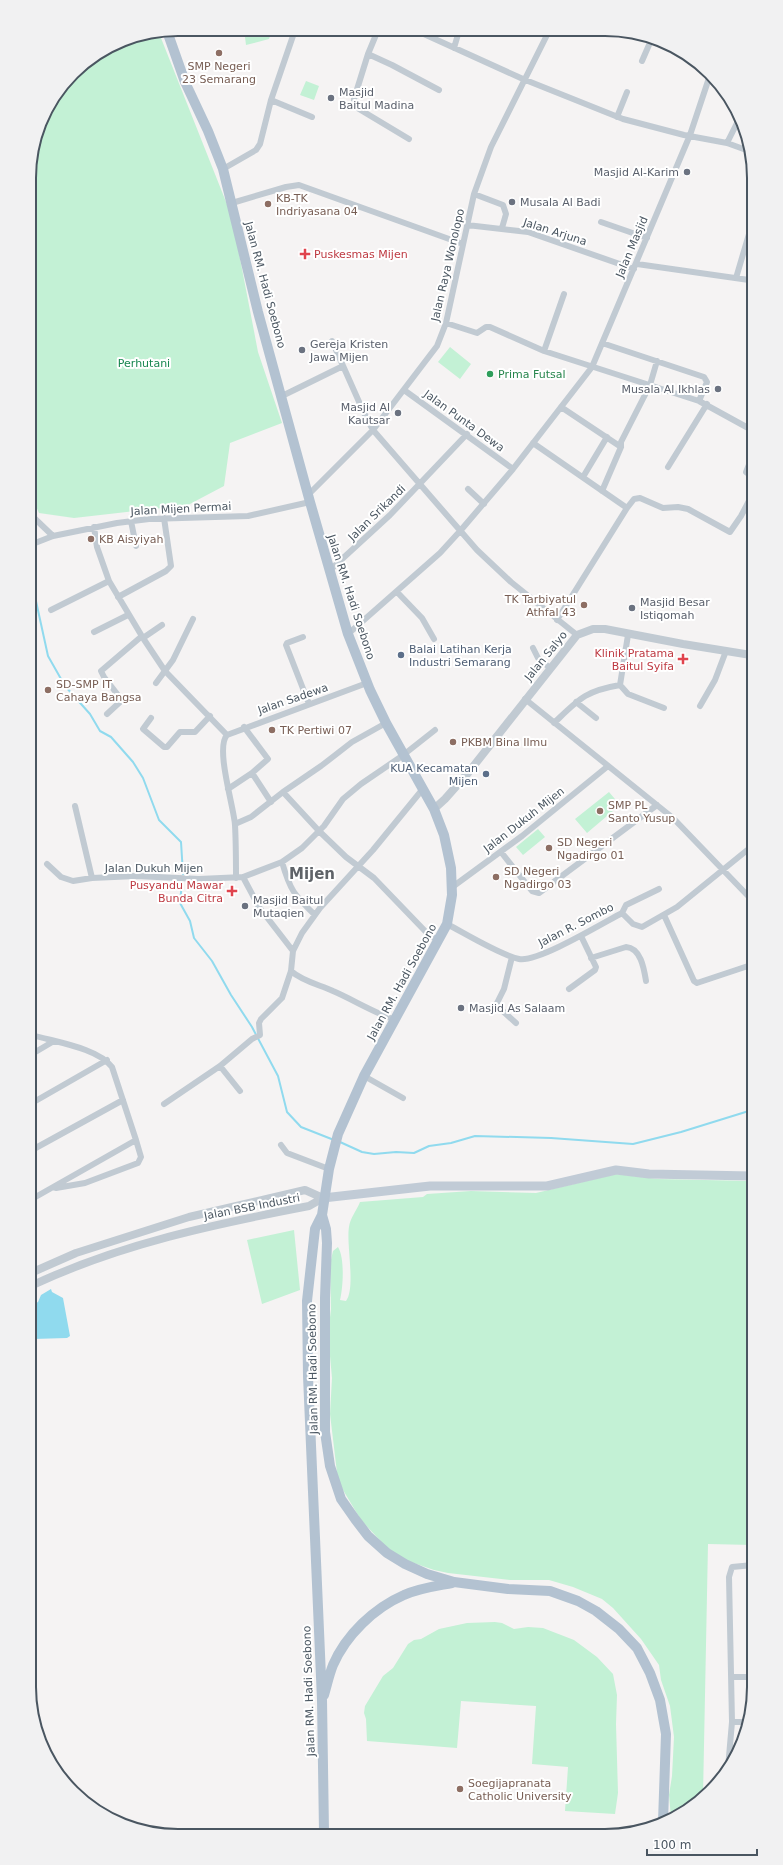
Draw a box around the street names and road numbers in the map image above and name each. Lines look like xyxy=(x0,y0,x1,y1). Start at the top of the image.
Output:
street label: Jalan Raya Wonolopo xyxy=(428,207,467,324)
street label: Jalan Masjid xyxy=(613,214,651,281)
street label: Jalan Arjuna xyxy=(521,215,588,248)
street label: Jalan RM. Hadi Soebono xyxy=(242,219,288,350)
street label: Jalan Punta Dewa xyxy=(420,387,507,455)
street label: Jalan Srikandi xyxy=(345,482,408,544)
street label: Jalan Mijen Permai xyxy=(129,500,232,518)
street label: Jalan RM. Hadi Soebono xyxy=(324,532,377,661)
street label: Jalan Salyo xyxy=(521,628,570,684)
street label: Jalan Sadewa xyxy=(255,681,330,717)
street label: Jalan Dukuh Mijen xyxy=(480,785,567,856)
street label: Jalan Dukuh Mijen xyxy=(104,862,203,875)
street label: Jalan R. Sombo xyxy=(535,900,616,950)
street label: Jalan RM. Hadi Soebono xyxy=(364,921,440,1043)
street label: Jalan BSB Industri xyxy=(202,1191,301,1223)
street label: Jalan RM. Hadi Soebono xyxy=(305,1303,321,1436)
street label: Jalan RM. Hadi Soebono xyxy=(300,1625,318,1758)

